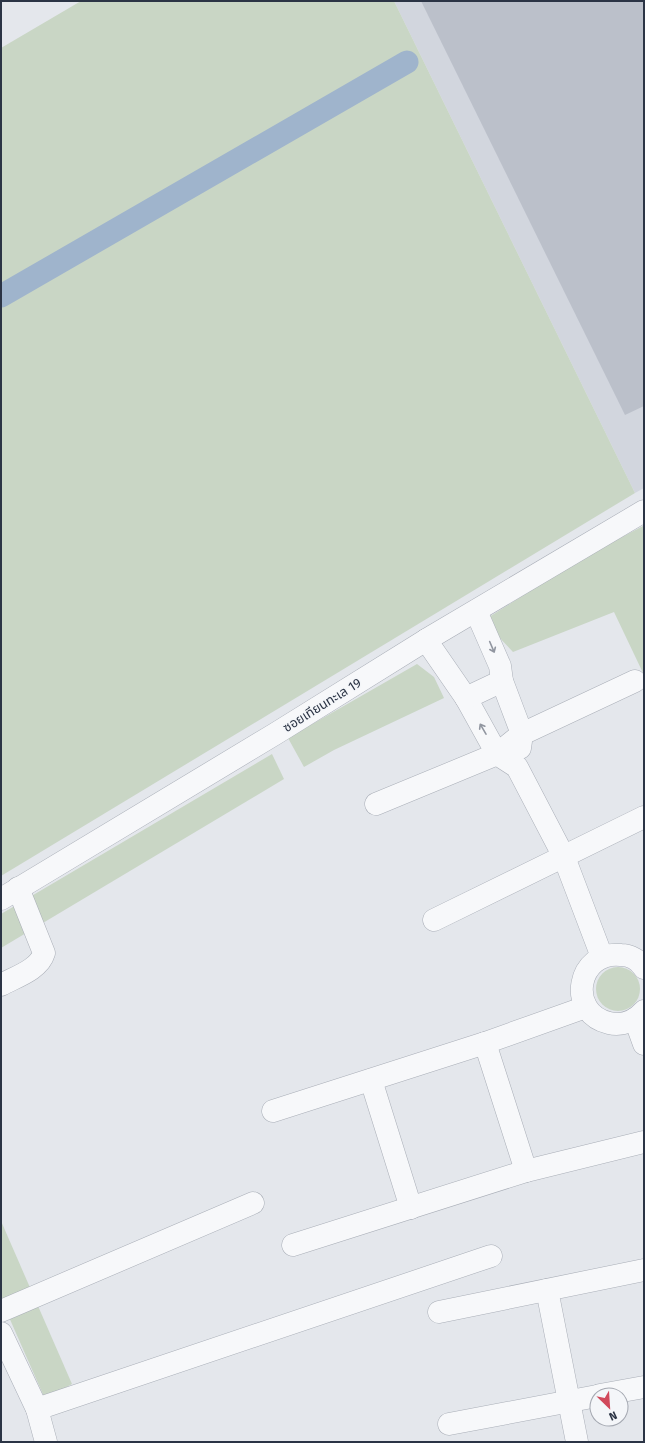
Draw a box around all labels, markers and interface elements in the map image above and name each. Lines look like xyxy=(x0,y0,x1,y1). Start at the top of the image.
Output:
one-way arrow xyxy=(488,640,496,652)
street label: ซอยเทียนทะเล 19 xyxy=(280,675,364,735)
one-way arrow xyxy=(478,723,486,735)
north arrow xyxy=(589,1387,629,1427)
text: N xyxy=(607,1408,619,1423)

